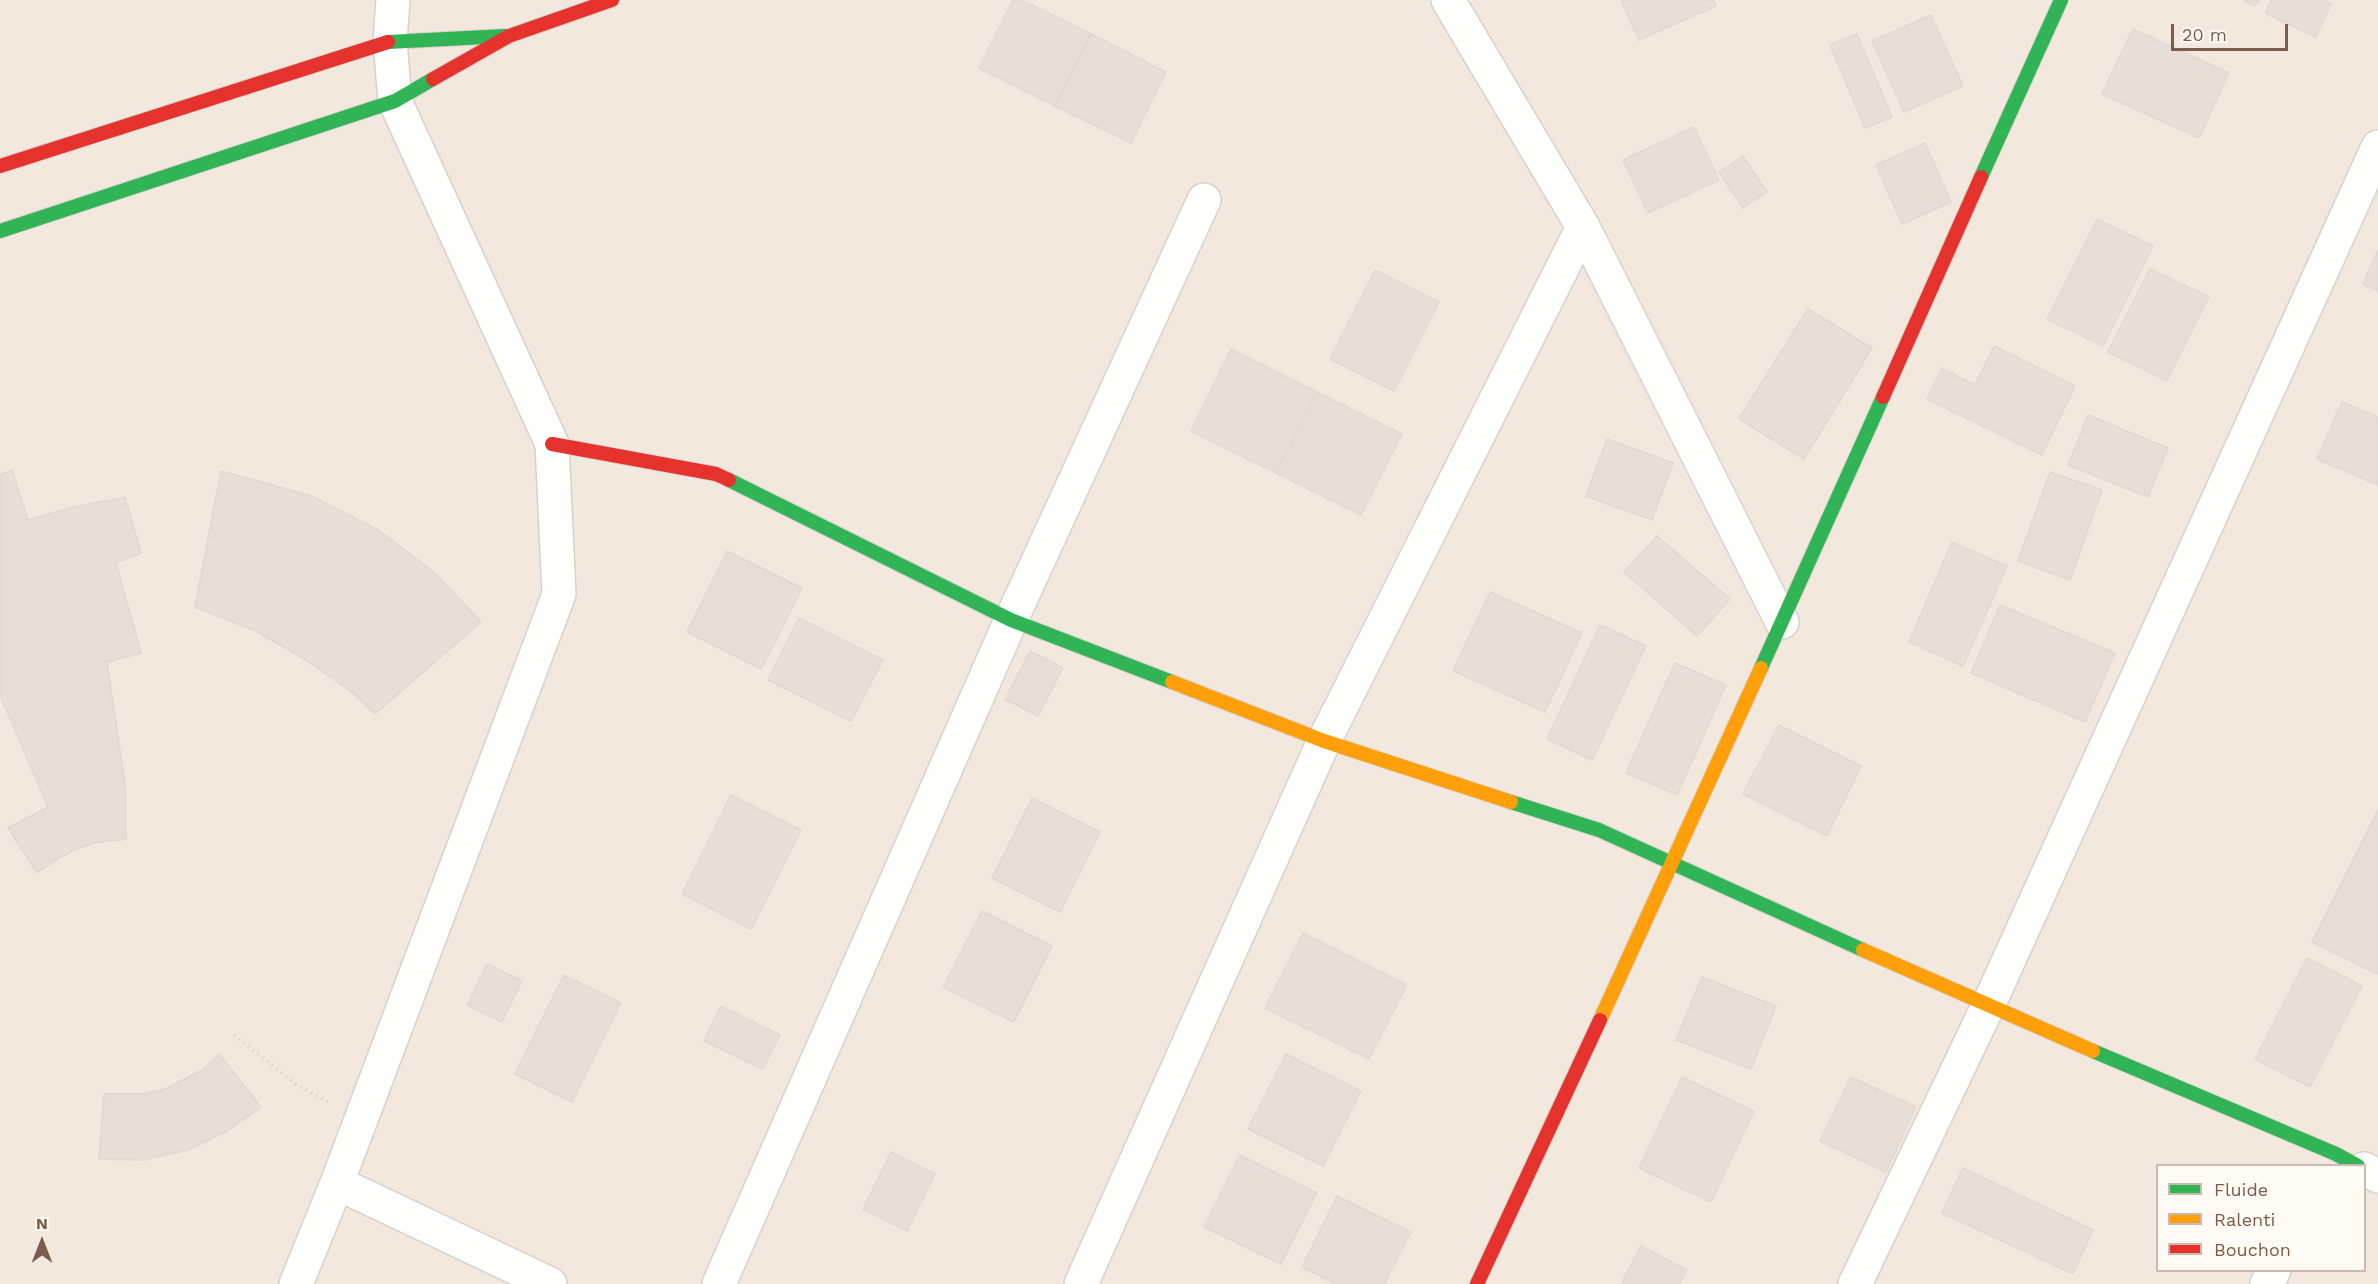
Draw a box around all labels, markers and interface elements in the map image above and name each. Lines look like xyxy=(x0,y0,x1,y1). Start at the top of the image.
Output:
scale bar xyxy=(2174,12,2291,50)
text: 20 m xyxy=(2182,24,2227,45)
legend xyxy=(2156,1164,2366,1272)
text: Fluide xyxy=(2214,1179,2268,1200)
text: Ralenti xyxy=(2214,1209,2275,1230)
north arrow xyxy=(12,1212,72,1272)
text: N xyxy=(36,1214,48,1233)
text: Bouchon xyxy=(2214,1239,2291,1260)

